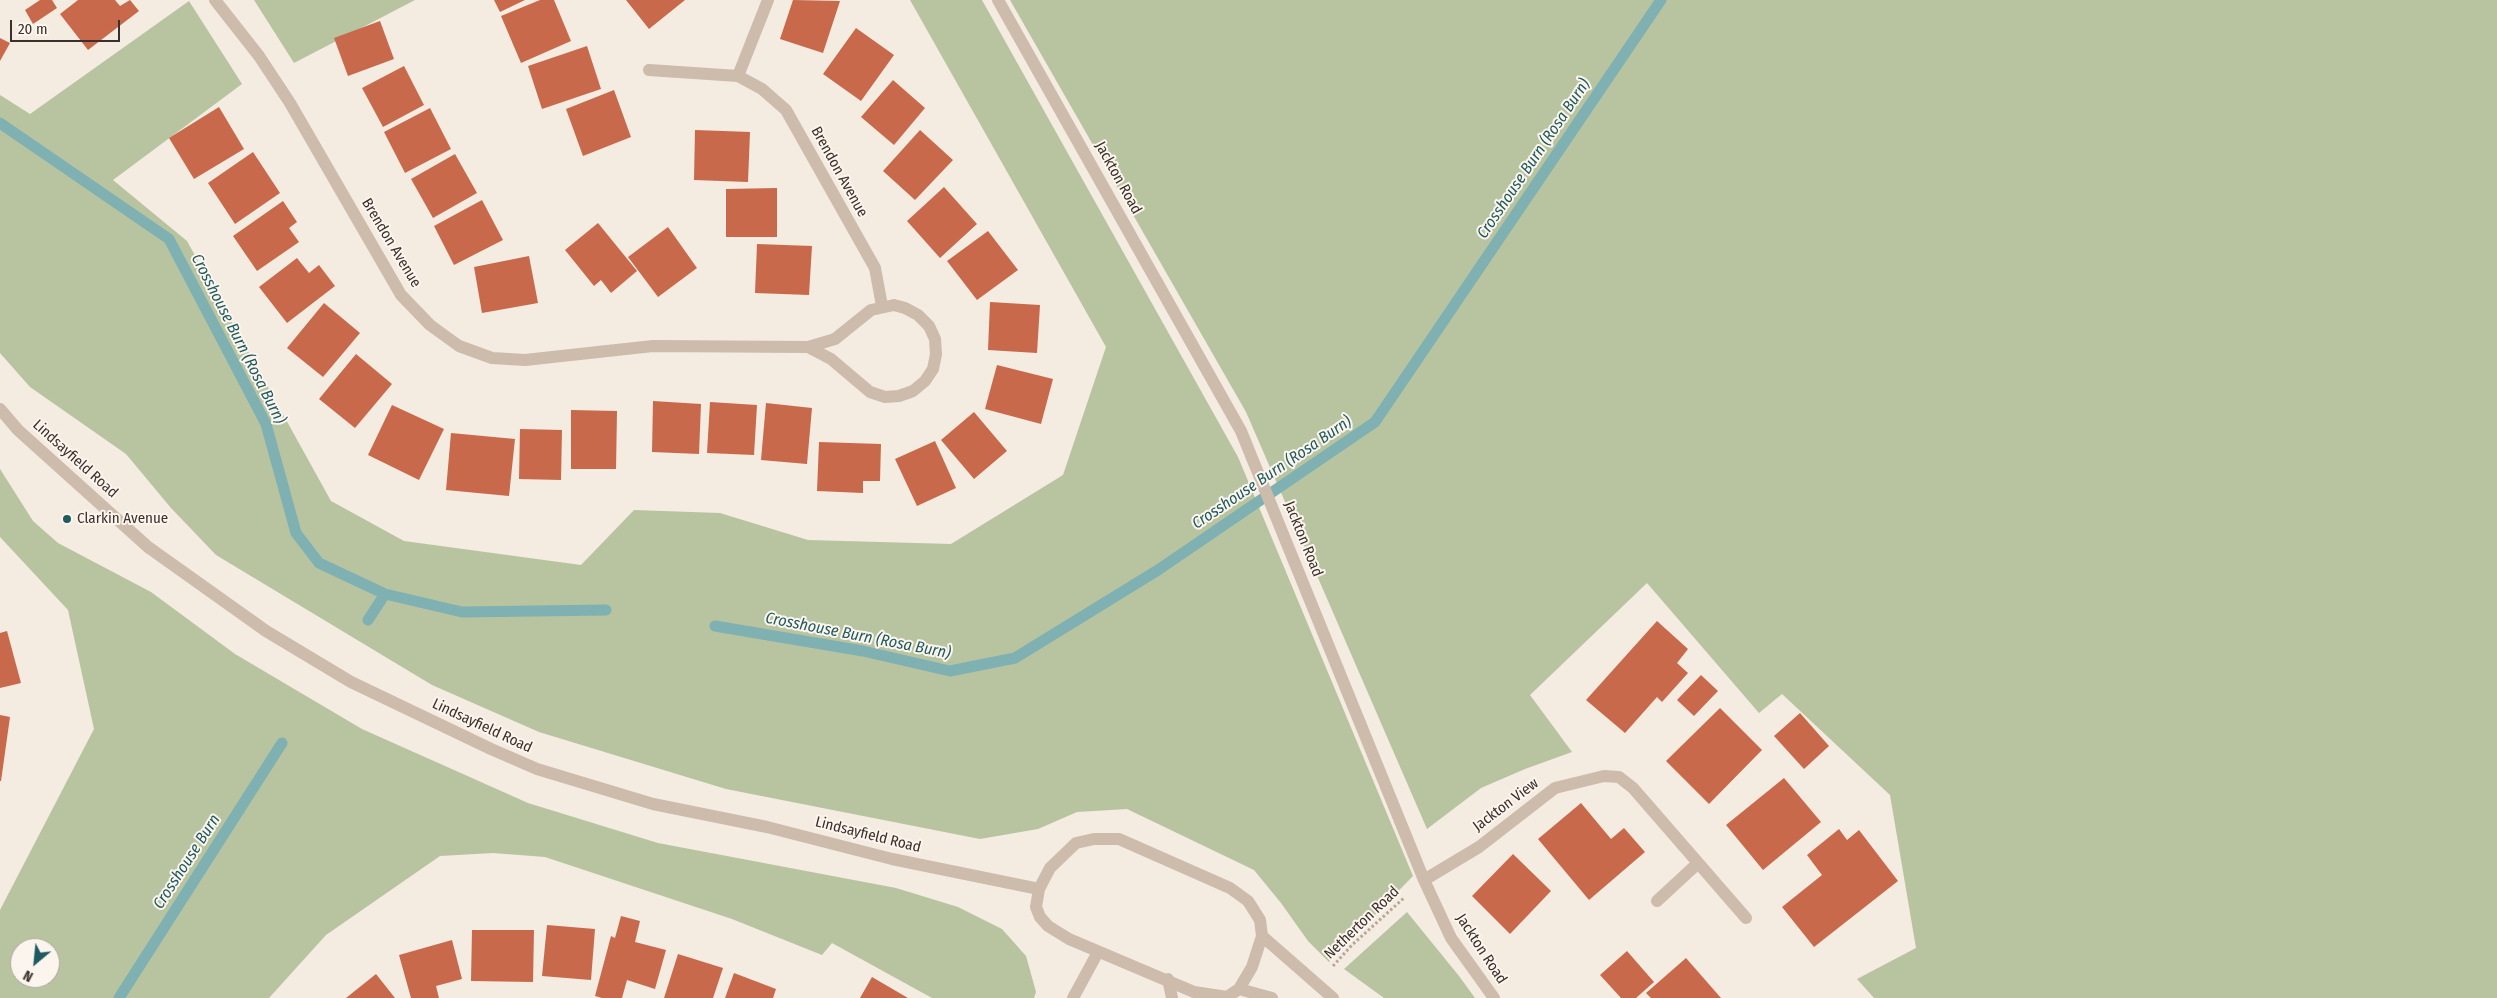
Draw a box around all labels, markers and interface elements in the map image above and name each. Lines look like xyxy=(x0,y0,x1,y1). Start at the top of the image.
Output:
scale bar xyxy=(12,10,122,42)
text: 20 m xyxy=(18,20,48,38)
water label: Crosshouse Burn (Rosa Burn) xyxy=(1473,76,1595,242)
street label: Brendon Avenue xyxy=(807,124,871,220)
street label: Jackton Road xyxy=(1091,139,1145,217)
street label: Brendon Avenue xyxy=(357,195,425,291)
water label: Crosshouse Burn (Rosa Burn) xyxy=(187,251,289,427)
water label: Crosshouse Burn (Rosa Burn) xyxy=(1189,412,1355,534)
street label: Lindsayfield Road xyxy=(29,416,121,502)
street label: Jackton Road xyxy=(1280,499,1326,579)
place label: Clarkin Avenue xyxy=(77,510,168,528)
marker: Clarkin Avenue xyxy=(61,513,73,525)
water label: Crosshouse Burn (Rosa Burn) xyxy=(764,609,952,663)
street label: Lindsayfield Road xyxy=(429,695,535,757)
street label: Jackton View xyxy=(1470,774,1542,836)
water label: Crosshouse Burn xyxy=(149,811,225,913)
street label: Lindsayfield Road xyxy=(813,813,923,857)
street label: Netherton Road xyxy=(1321,883,1403,963)
street label: Jackton Road xyxy=(1452,911,1510,987)
north arrow xyxy=(10,938,60,988)
text: N xyxy=(21,966,36,985)

